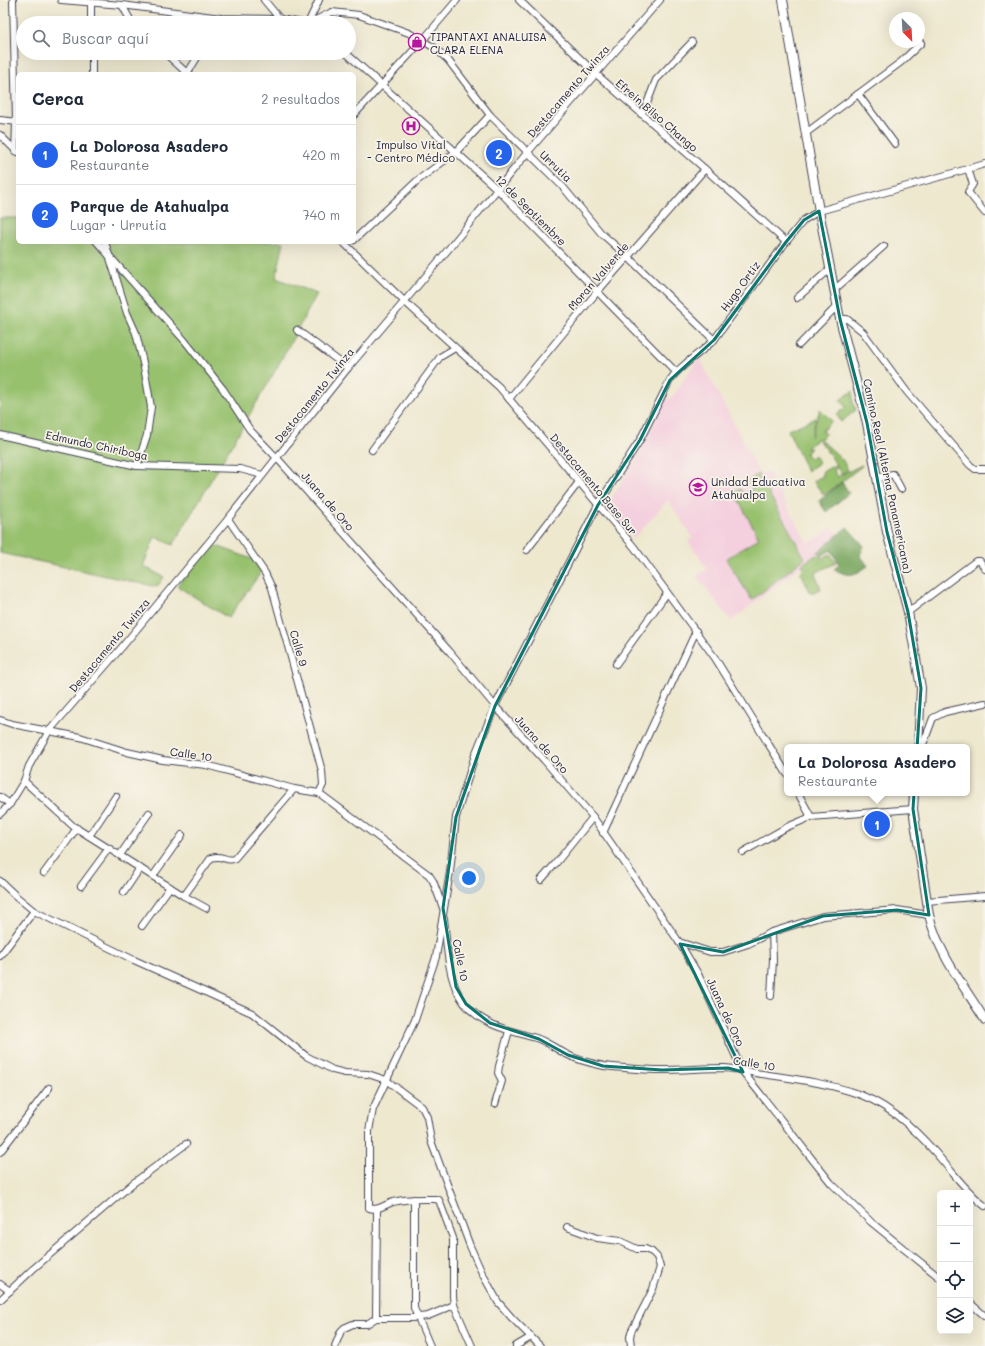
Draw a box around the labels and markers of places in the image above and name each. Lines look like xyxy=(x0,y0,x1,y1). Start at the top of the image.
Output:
place label: TIPANTAXI ANALUISA CLARA ELENA xyxy=(430,29,547,57)
shop icon: TIPANTAXI ANALUISA CLARA ELENA xyxy=(407,32,427,52)
hospital icon: Impulso Vital - Centro Médico xyxy=(401,116,421,136)
place label: Impulso Vital - Centro Médico xyxy=(367,137,456,165)
pin: 2 xyxy=(486,138,512,168)
place label: Unidad Educativa Atahualpa xyxy=(711,474,806,502)
school or university icon: Unidad Educativa Atahualpa xyxy=(688,477,708,497)
pin: 1 xyxy=(864,809,890,839)

